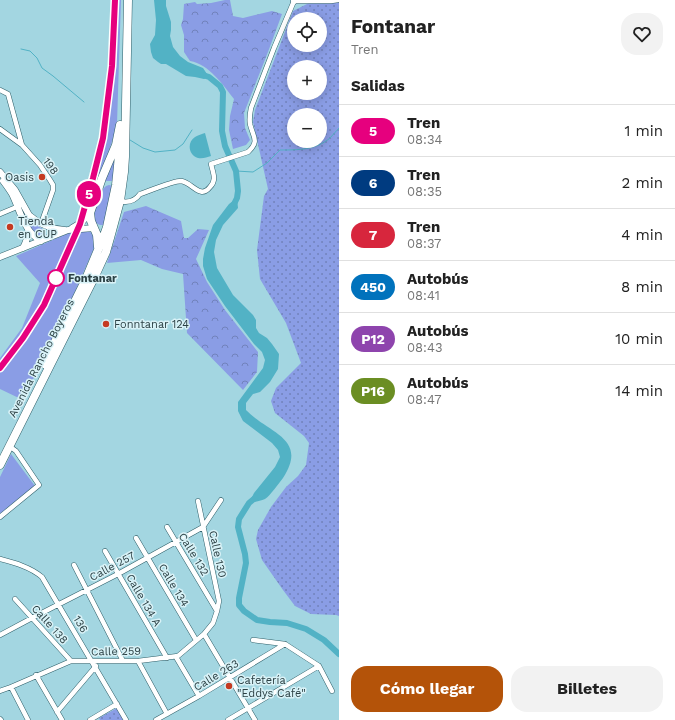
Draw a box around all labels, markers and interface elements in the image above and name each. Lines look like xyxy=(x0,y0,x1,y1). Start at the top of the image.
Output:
map controls xyxy=(287,12,327,148)
button: locate xyxy=(287,12,327,52)
button: heart xyxy=(621,13,663,55)
text: Fontanar xyxy=(351,15,435,38)
text: Tren xyxy=(351,42,379,57)
button: + xyxy=(287,60,327,100)
text: Salidas xyxy=(351,77,405,95)
button: − xyxy=(287,108,327,148)
text: Tren xyxy=(407,114,440,132)
text: 1 min xyxy=(624,122,663,140)
text: 5 xyxy=(369,123,377,139)
text: 08:34 xyxy=(407,132,442,147)
street label: 198 xyxy=(40,155,61,178)
text: Tren xyxy=(407,166,440,184)
place label: Oasis xyxy=(5,171,34,184)
marker: Oasis xyxy=(37,172,47,182)
text: 2 min xyxy=(622,174,663,192)
text: 6 xyxy=(369,175,377,191)
line badge: 5 xyxy=(76,181,102,207)
text: 08:35 xyxy=(407,184,442,199)
text: 5 xyxy=(85,186,93,202)
place label: Tienda en CUP xyxy=(18,215,57,241)
text: Tren xyxy=(407,218,440,236)
marker: Tienda en CUP xyxy=(5,222,15,232)
text: 4 min xyxy=(621,226,663,244)
text: 7 xyxy=(369,227,377,243)
text: 08:37 xyxy=(407,236,441,251)
marker: Fontanar xyxy=(47,269,65,287)
text: Autobús xyxy=(407,270,469,288)
place label: Fontanar xyxy=(68,272,117,285)
text: 8 min xyxy=(621,278,663,296)
text: 450 xyxy=(360,279,386,295)
text: 08:41 xyxy=(407,288,440,303)
street label: Avenida Rancho Boyeros xyxy=(6,297,77,420)
place label: Fonntanar 124 xyxy=(114,318,189,331)
marker: Fonntanar 124 xyxy=(101,319,111,329)
text: Autobús xyxy=(407,322,469,340)
text: 10 min xyxy=(615,330,663,348)
text: P12 xyxy=(361,331,385,347)
text: 08:43 xyxy=(407,340,442,355)
text: Autobús xyxy=(407,374,469,392)
text: 14 min xyxy=(615,382,663,400)
text: P16 xyxy=(361,383,385,399)
text: 08:47 xyxy=(407,392,442,407)
street label: Calle 130 xyxy=(206,529,229,579)
street label: Calle 132 xyxy=(176,531,211,578)
street label: Calle 257 xyxy=(87,549,137,584)
street label: Calle 134 xyxy=(156,561,192,609)
street label: Calle 134 A xyxy=(123,572,164,629)
street label: Calle 138 xyxy=(29,602,71,647)
street label: 136 xyxy=(71,613,91,635)
street label: Calle 259 xyxy=(91,645,141,658)
street label: Calle 263 xyxy=(191,657,241,694)
button: Cómo llegar xyxy=(351,666,503,712)
button: Billetes xyxy=(511,666,663,712)
place label: Cafetería "Eddys Café" xyxy=(237,674,306,700)
marker: Cafetería "Eddys Café" xyxy=(224,681,234,691)

